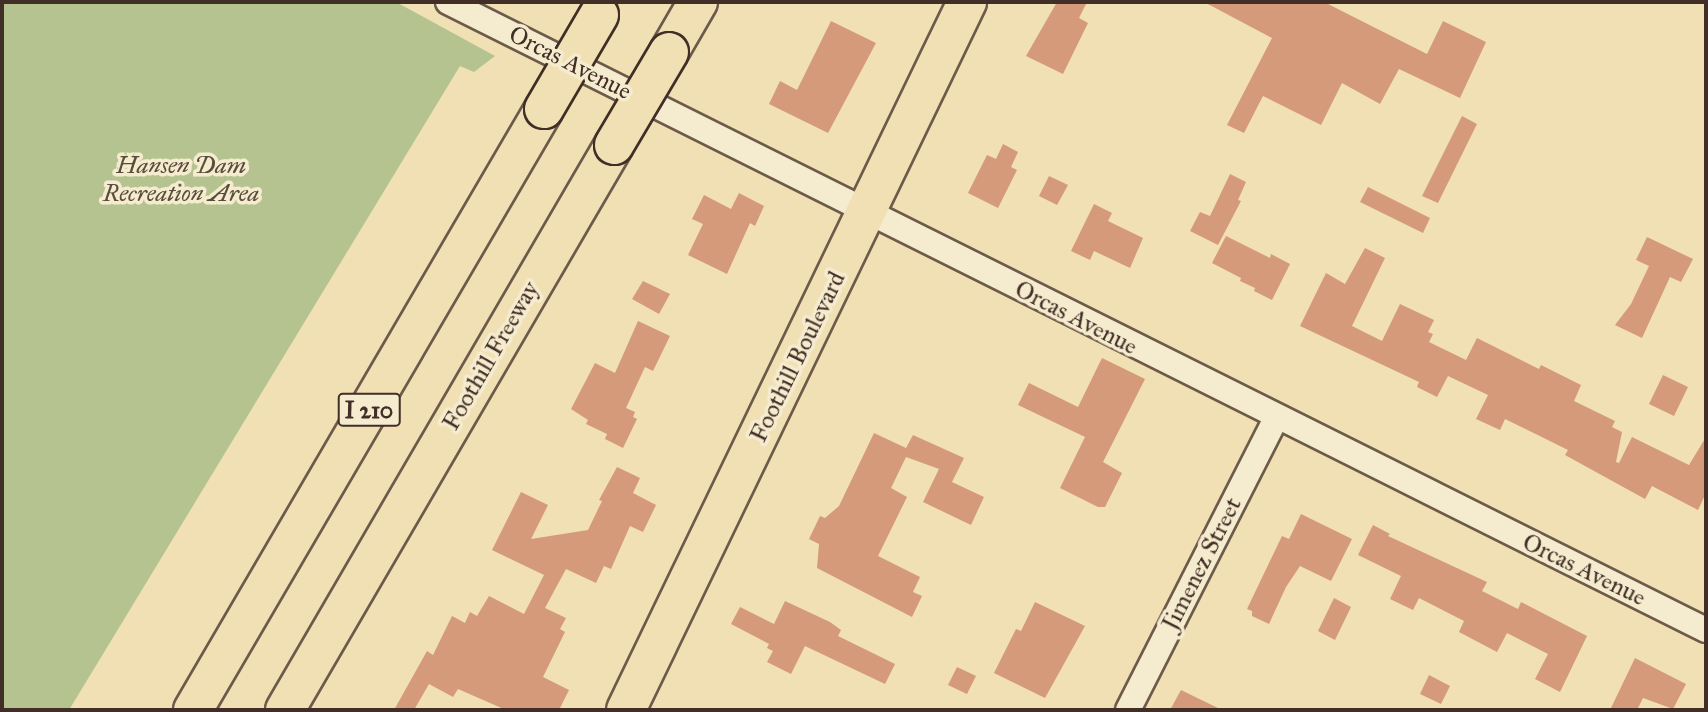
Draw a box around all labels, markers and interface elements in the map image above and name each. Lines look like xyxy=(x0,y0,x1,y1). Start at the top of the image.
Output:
street label: Orcas Avenue xyxy=(504,20,636,106)
park label: Hansen Dam Recreation Area xyxy=(103,152,259,208)
street label: Foothill Boulevard xyxy=(744,267,852,447)
street label: Orcas Avenue xyxy=(1010,275,1142,361)
street label: Foothill Freeway xyxy=(437,277,545,435)
road number: I 210 xyxy=(338,390,400,430)
street label: Jimenez Street xyxy=(1156,493,1248,635)
street label: Orcas Avenue xyxy=(1518,528,1650,612)

